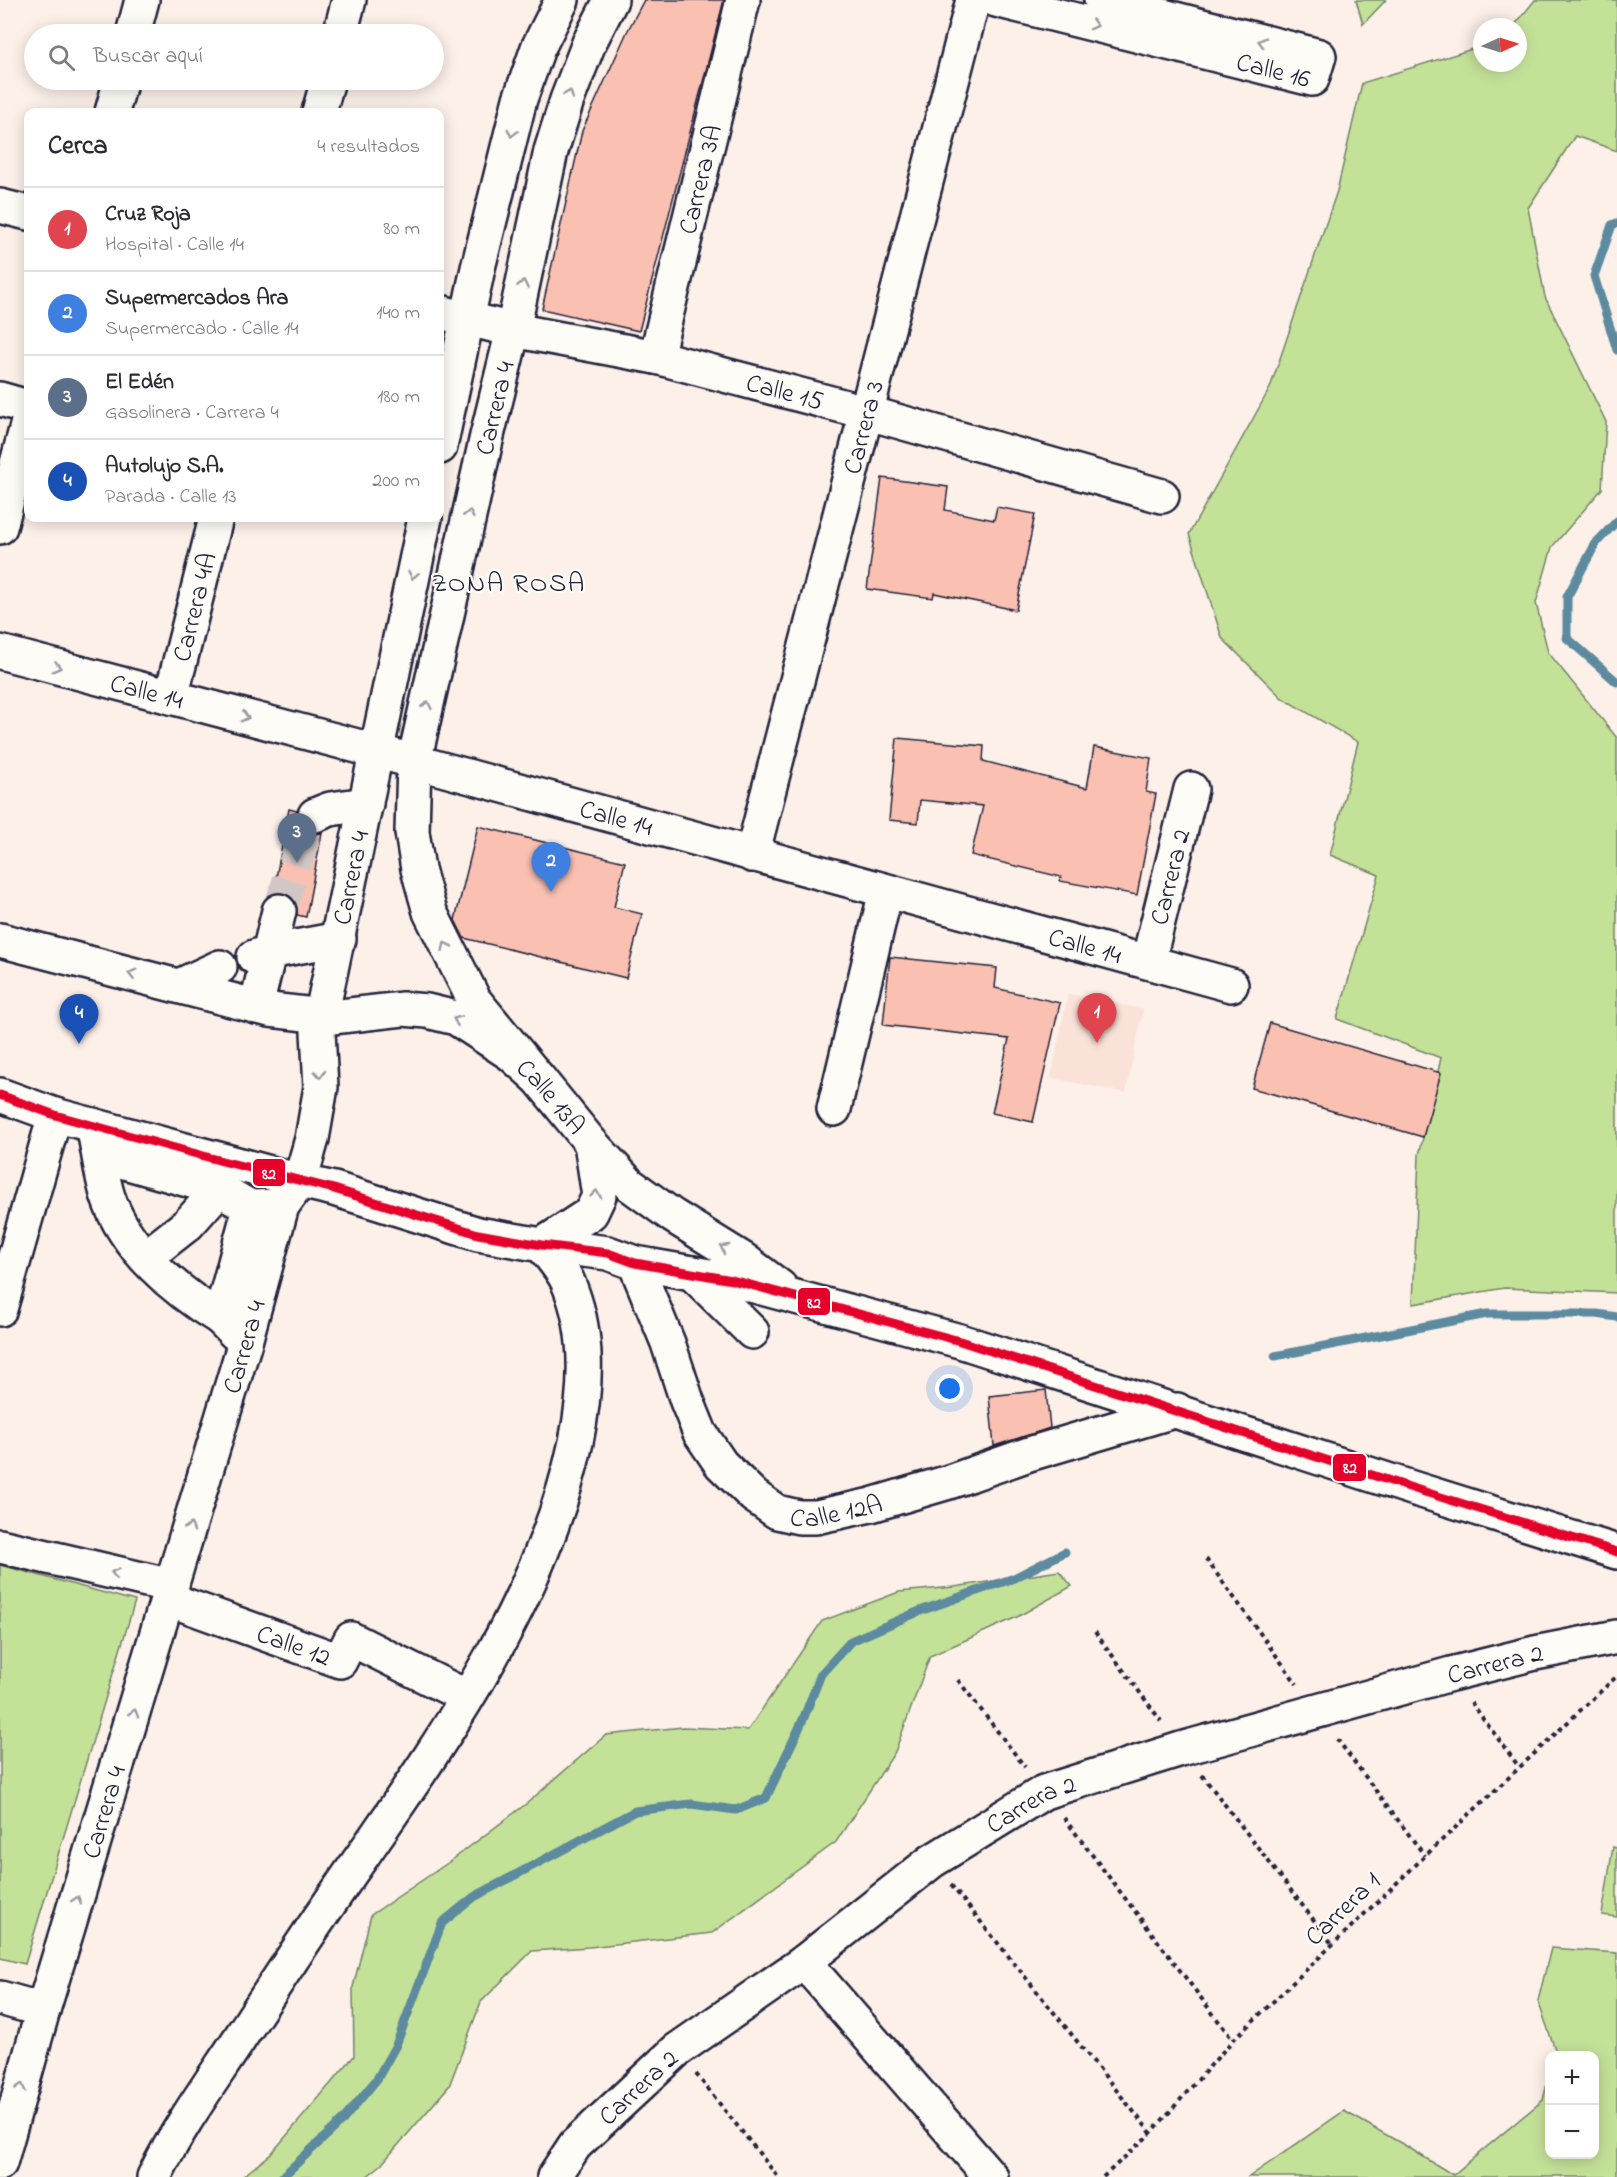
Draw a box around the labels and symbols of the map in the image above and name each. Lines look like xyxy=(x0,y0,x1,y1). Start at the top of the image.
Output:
one-way arrow xyxy=(1089,17,1099,30)
north arrow xyxy=(1473,18,1527,72)
one-way arrow xyxy=(1257,36,1267,49)
street label: Calle 16 xyxy=(1232,45,1314,100)
one-way arrow xyxy=(562,90,574,101)
street label: Carrera 3A xyxy=(671,121,734,239)
one-way arrow xyxy=(506,128,519,138)
one-way arrow xyxy=(516,279,529,289)
street label: Carrera 4 xyxy=(467,357,527,459)
street label: Calle 15 xyxy=(741,365,827,422)
street label: Carrera 3 xyxy=(835,377,896,479)
one-way arrow xyxy=(462,510,475,520)
street label: Carrera 4A xyxy=(165,549,229,666)
district label: ZONA ROSA xyxy=(432,565,586,604)
one-way arrow xyxy=(407,569,420,579)
one-way arrow xyxy=(51,660,61,672)
street label: Calle 14 xyxy=(105,666,187,721)
one-way arrow xyxy=(419,700,432,710)
one-way arrow xyxy=(240,709,250,722)
street label: Calle 14 xyxy=(575,792,657,848)
pin: 3 xyxy=(278,814,316,863)
street label: Carrera 2 xyxy=(1142,825,1202,929)
street label: Carrera 4 xyxy=(325,827,382,929)
pin: 2 xyxy=(532,842,570,892)
street label: Calle 14 xyxy=(1043,920,1125,976)
one-way arrow xyxy=(441,941,453,952)
one-way arrow xyxy=(127,969,137,982)
pin: 4 xyxy=(60,994,98,1044)
pin: 1 xyxy=(1078,994,1116,1043)
one-way arrow xyxy=(452,1015,463,1027)
street label: Calle 13A xyxy=(506,1051,593,1144)
one-way arrow xyxy=(314,1070,327,1079)
line badge: 82 xyxy=(252,1158,286,1187)
text: 82 xyxy=(261,1163,276,1187)
one-way arrow xyxy=(590,1189,602,1199)
one-way arrow xyxy=(720,1243,730,1255)
line badge: 82 xyxy=(797,1287,831,1316)
text: 82 xyxy=(806,1292,821,1316)
street label: Carrera 4 xyxy=(214,1296,278,1399)
your location xyxy=(935,1374,964,1403)
line badge: 82 xyxy=(1332,1453,1367,1482)
text: 82 xyxy=(1342,1457,1357,1481)
street label: Calle 12A xyxy=(786,1487,888,1540)
one-way arrow xyxy=(183,1522,195,1532)
one-way arrow xyxy=(110,1567,120,1580)
street label: Calle 12 xyxy=(251,1616,336,1678)
street label: Carrera 2 xyxy=(1444,1636,1547,1696)
one-way arrow xyxy=(127,1708,139,1719)
street label: Carrera 4 xyxy=(74,1761,138,1864)
street label: Carrera 2 xyxy=(980,1767,1081,1845)
street label: Carrera 1 xyxy=(1297,1864,1391,1956)
one-way arrow xyxy=(70,1895,82,1906)
street label: Carrera 2 xyxy=(591,2042,689,2136)
one-way arrow xyxy=(14,2082,27,2092)

